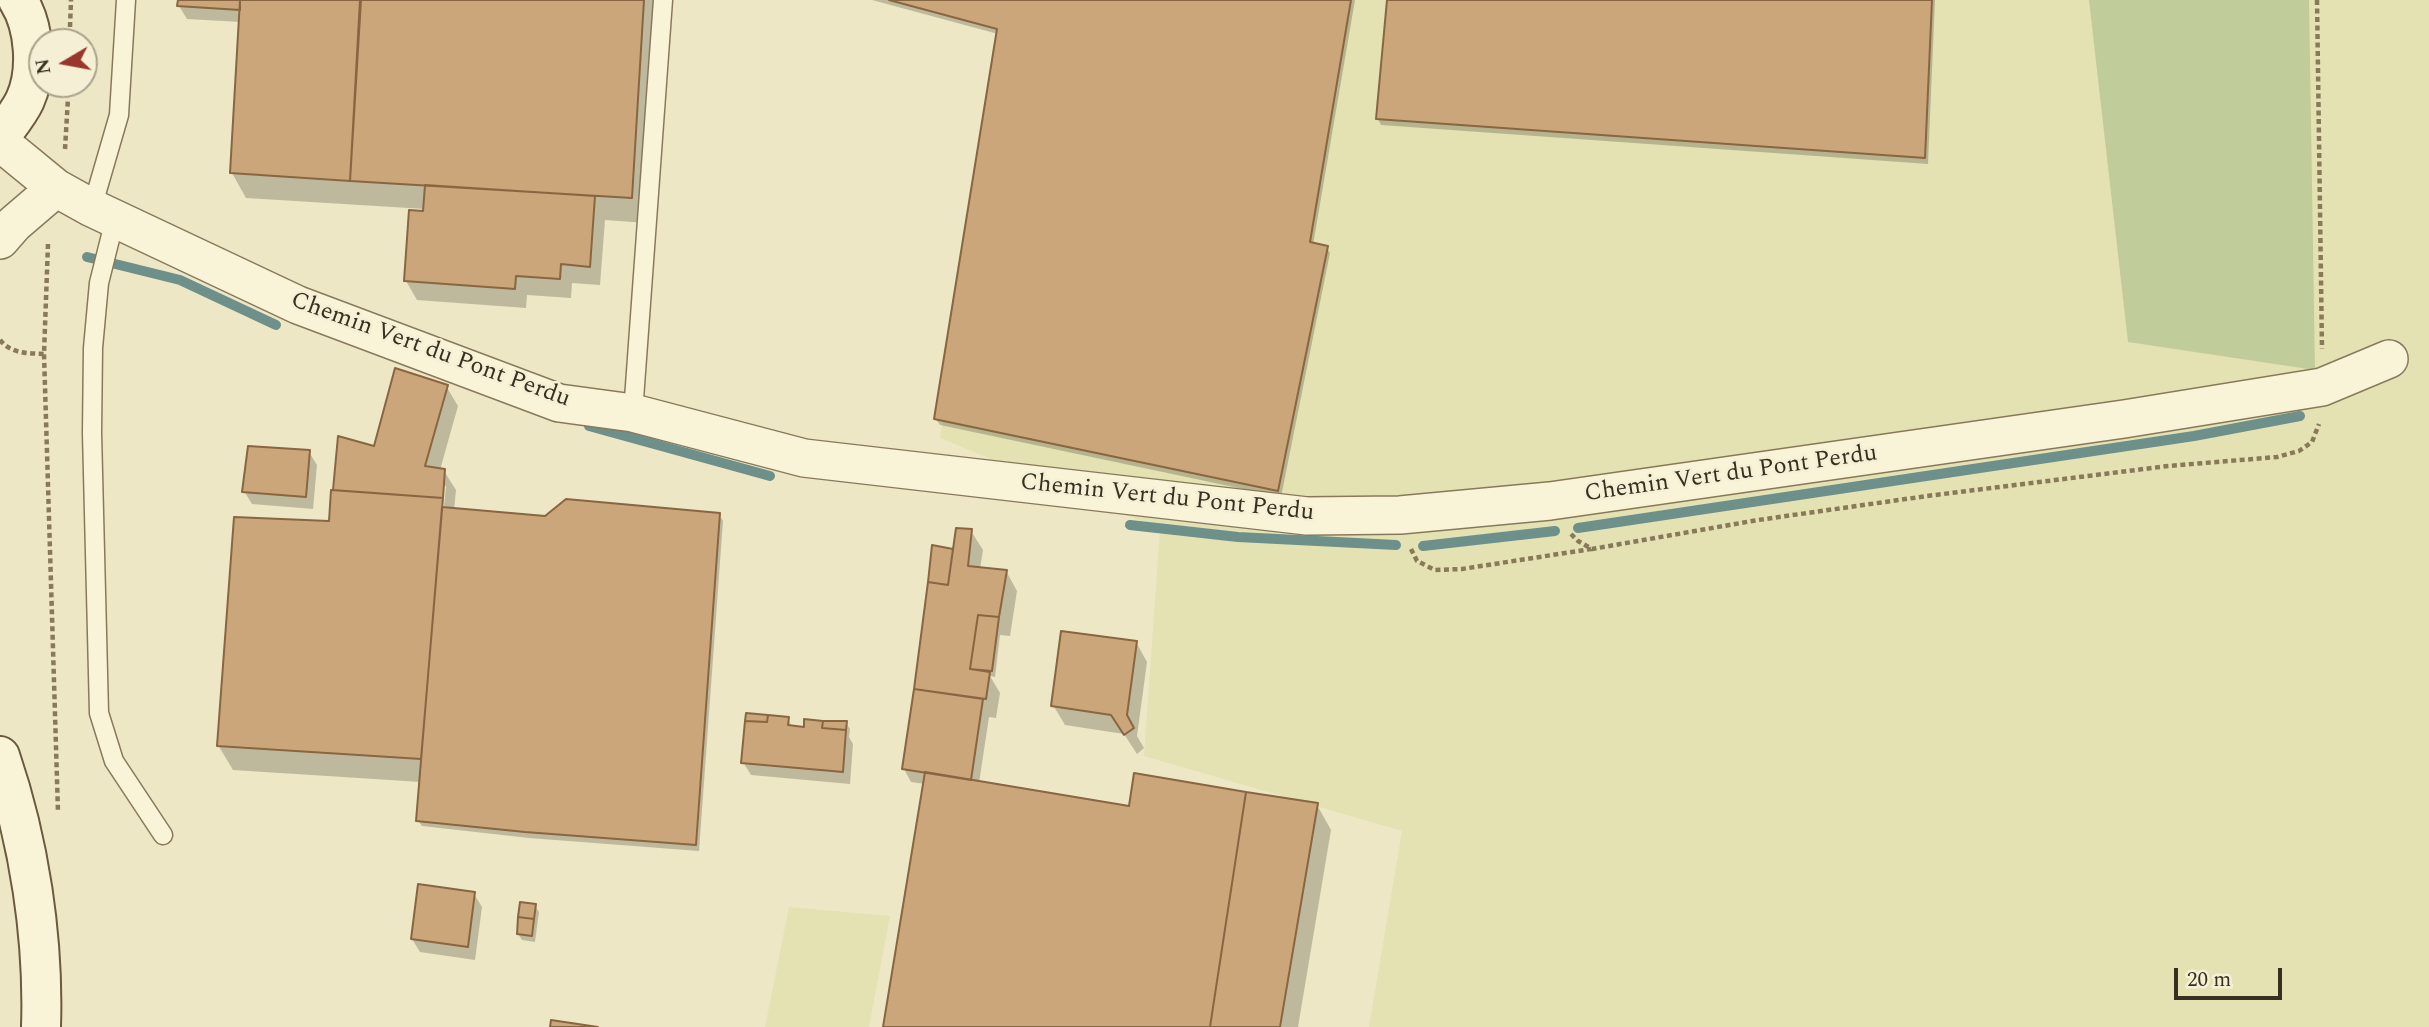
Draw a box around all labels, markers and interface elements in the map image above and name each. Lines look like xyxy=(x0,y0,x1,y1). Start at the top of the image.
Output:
north arrow xyxy=(28,28,98,98)
text: N xyxy=(28,56,59,77)
street label: Chemin Vert du Pont Perdu xyxy=(286,287,574,415)
street label: Chemin Vert du Pont Perdu xyxy=(1583,440,1879,510)
street label: Chemin Vert du Pont Perdu xyxy=(1019,469,1315,529)
scale bar xyxy=(2177,954,2286,998)
text: 20 m xyxy=(2187,964,2231,996)

